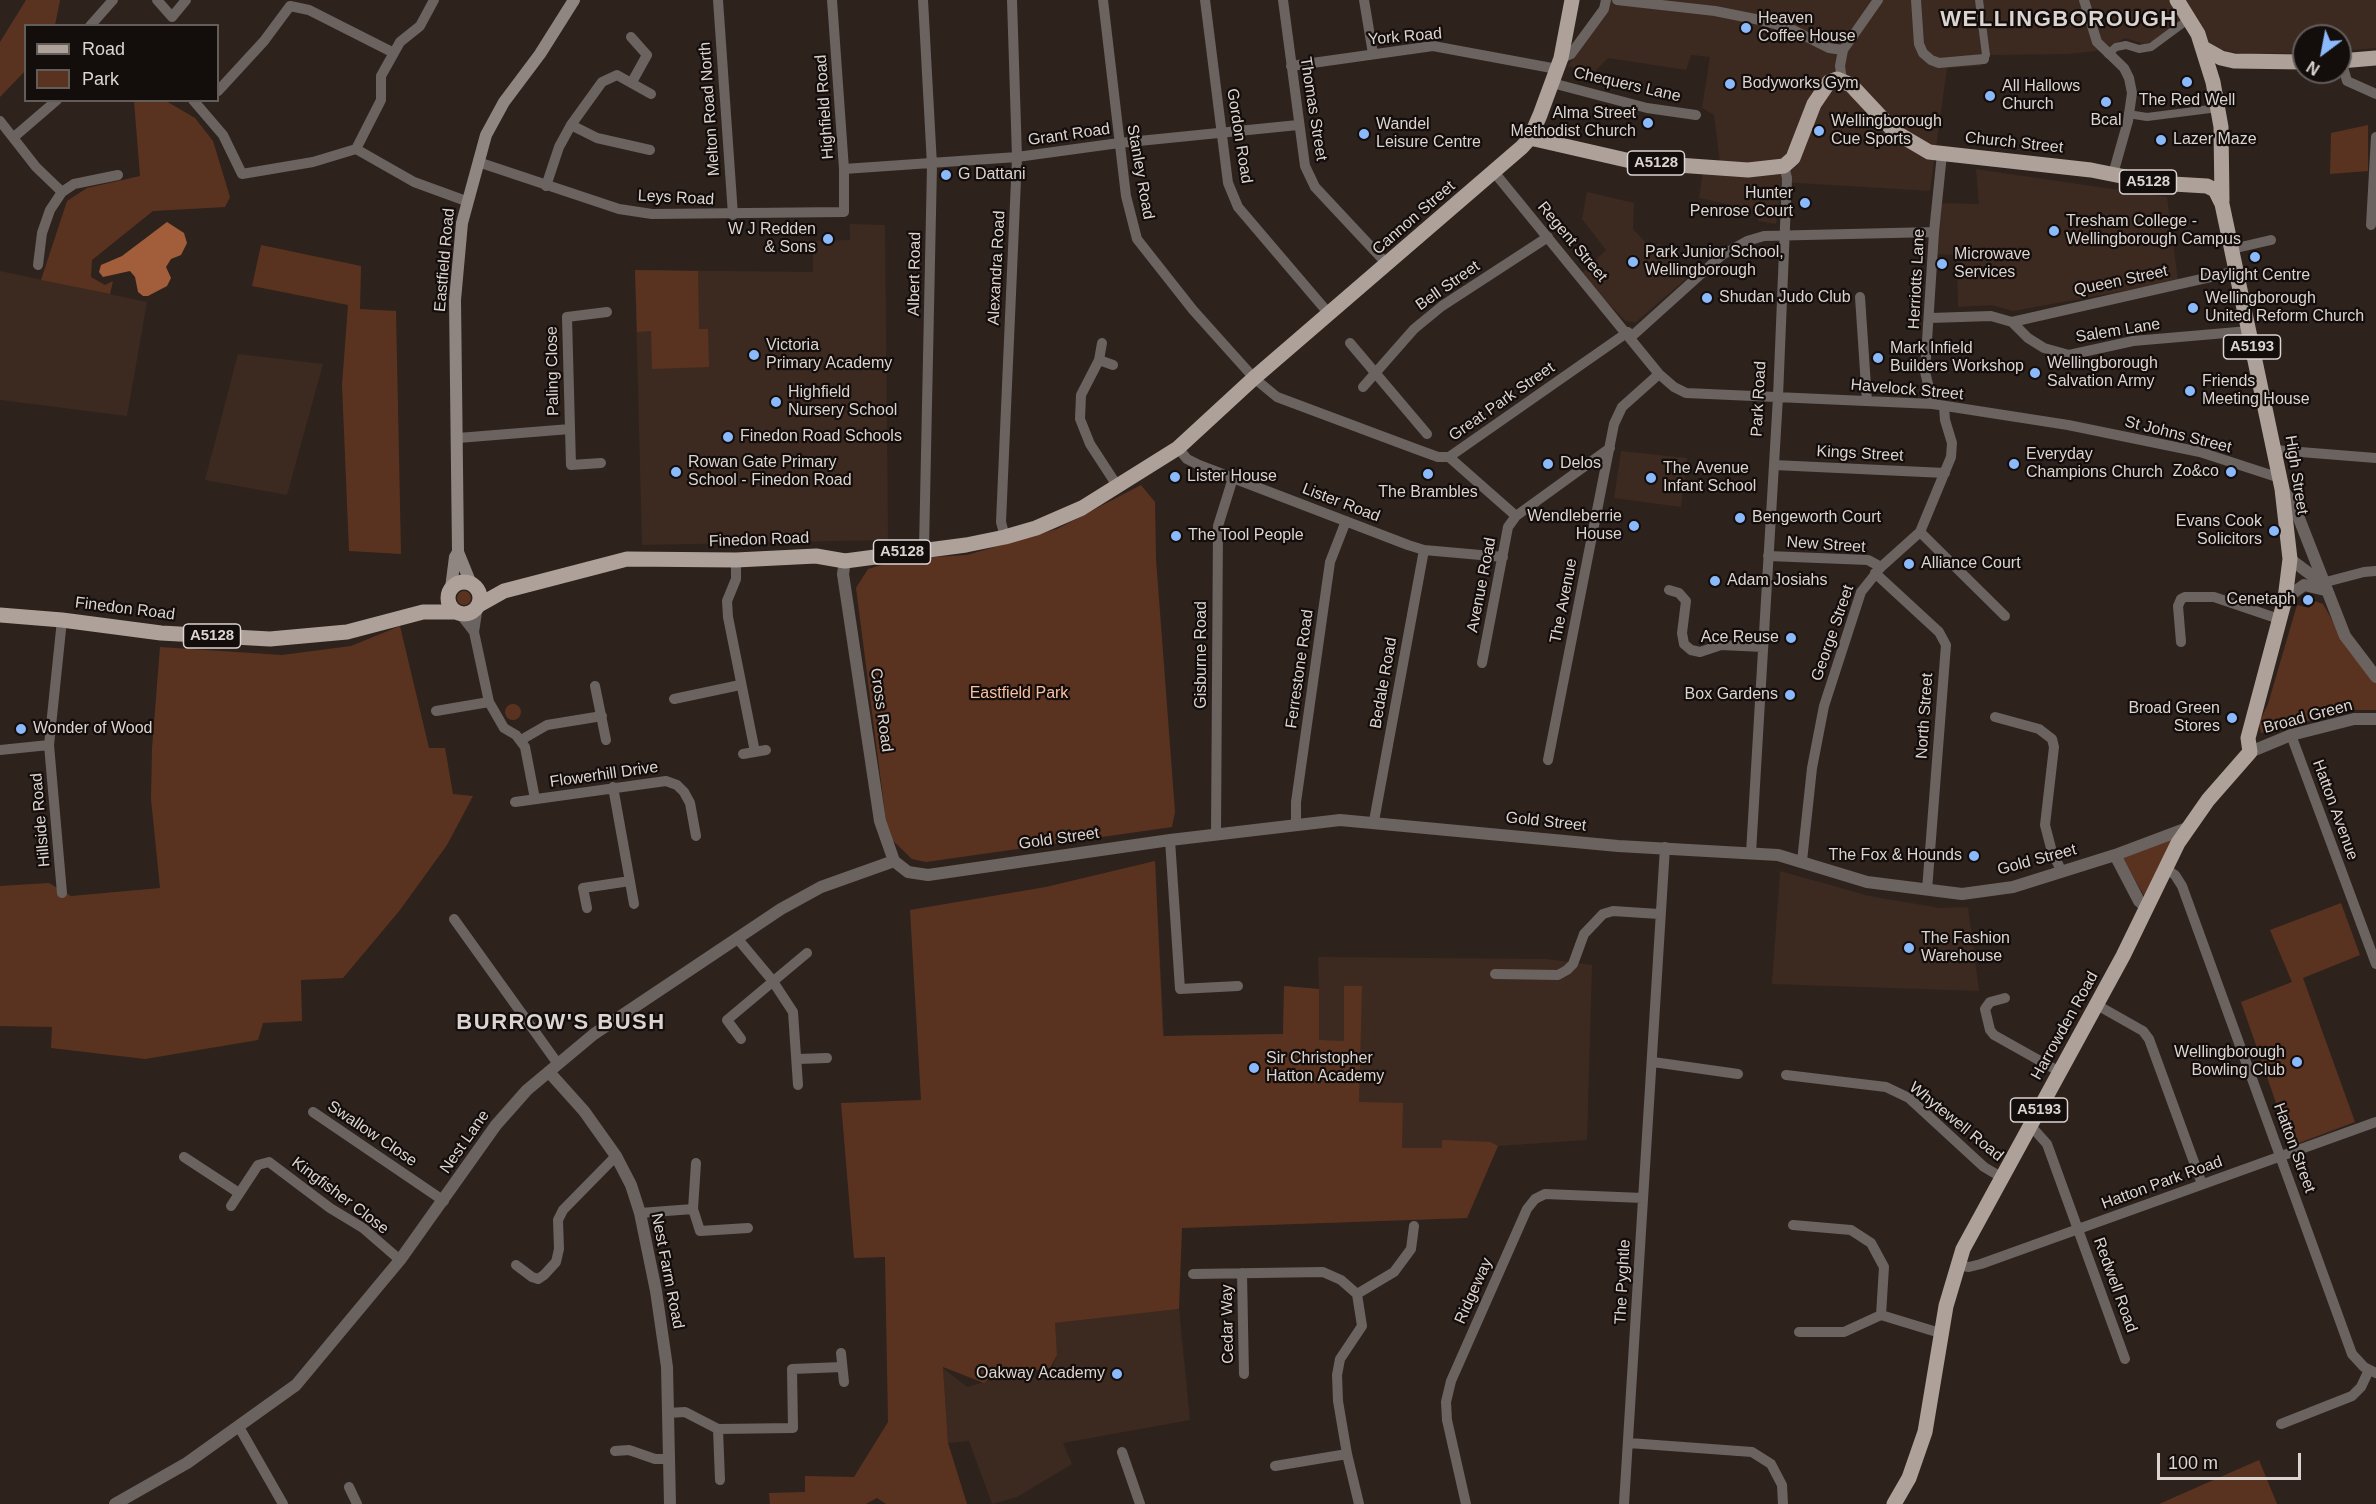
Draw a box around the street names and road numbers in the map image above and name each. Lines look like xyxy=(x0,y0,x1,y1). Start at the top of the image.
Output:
street label: York Road xyxy=(1367,24,1443,50)
street label: Melton Road North xyxy=(696,41,724,177)
street label: Highfield Road xyxy=(812,54,838,160)
street label: Thomas Street xyxy=(1295,56,1331,162)
street label: Chequers Lane xyxy=(1572,63,1682,107)
street label: Gordon Road xyxy=(1222,87,1256,185)
street label: Grant Road xyxy=(1027,120,1111,150)
street label: Stanley Road xyxy=(1122,123,1158,221)
street label: Church Street xyxy=(1964,128,2064,158)
road number: A5128 xyxy=(1628,151,1684,175)
road number: A5128 xyxy=(2120,170,2176,194)
street label: Cannon Street xyxy=(1369,177,1459,259)
street label: Leys Road xyxy=(637,186,715,210)
street label: Regent Street xyxy=(1533,198,1611,286)
street label: Eastfield Road xyxy=(431,207,459,313)
street label: Alexandra Road xyxy=(984,210,1010,326)
street label: Herriotts Lane xyxy=(1905,228,1929,330)
street label: Albert Road xyxy=(905,232,925,316)
street label: Bell Street xyxy=(1412,257,1484,315)
street label: Queen Street xyxy=(2072,262,2170,300)
street label: Salem Lane xyxy=(2074,315,2162,347)
street label: Paling Close xyxy=(543,326,563,416)
road number: A5193 xyxy=(2224,335,2280,359)
street label: Great Park Street xyxy=(1446,358,1558,446)
street label: Park Road xyxy=(1747,361,1771,437)
street label: Havelock Street xyxy=(1850,376,1964,404)
street label: St Johns Street xyxy=(2123,412,2233,458)
street label: High Street xyxy=(2280,434,2312,516)
street label: Kings Street xyxy=(1816,442,1904,466)
street label: Lister Road xyxy=(1299,479,1383,527)
street label: Finedon Road xyxy=(708,529,810,551)
street label: New Street xyxy=(1786,533,1866,557)
street label: Avenue Road xyxy=(1463,536,1501,634)
road number: A5128 xyxy=(874,540,930,564)
street label: The Avenue xyxy=(1546,557,1582,645)
street label: George Street xyxy=(1808,582,1858,684)
street label: Finedon Road xyxy=(74,593,176,625)
street label: Gisburne Road xyxy=(1192,601,1212,709)
street label: Ferrestone Road xyxy=(1282,608,1318,730)
road number: A5128 xyxy=(184,624,240,648)
street label: Bedale Road xyxy=(1367,636,1401,730)
street label: Cross Road xyxy=(866,667,896,753)
street label: North Street xyxy=(1912,672,1938,760)
street label: Broad Green xyxy=(2261,696,2355,738)
street label: Hatton Avenue xyxy=(2308,757,2362,863)
street label: Flowerhill Drive xyxy=(549,758,659,792)
street label: Hillside Road xyxy=(27,772,55,868)
street label: Gold Street xyxy=(1505,808,1587,836)
street label: Gold Street xyxy=(1018,824,1100,854)
street label: Gold Street xyxy=(1995,840,2079,880)
street label: Harrowden Road xyxy=(2027,968,2103,1084)
street label: Whytewell Road xyxy=(1905,1078,2007,1166)
street label: Swallow Close xyxy=(324,1097,420,1171)
road number: A5193 xyxy=(2010,1098,2068,1122)
street label: Hatton Street xyxy=(2269,1100,2319,1196)
street label: Nest Lane xyxy=(436,1107,494,1177)
street label: Hatton Park Road xyxy=(2099,1152,2225,1214)
street label: Kingfisher Close xyxy=(288,1153,392,1239)
street label: Nest Farm Road xyxy=(646,1212,688,1330)
street label: Redwell Road xyxy=(2089,1235,2141,1335)
street label: The Pyghtle xyxy=(1611,1239,1635,1325)
street label: Ridgeway xyxy=(1451,1255,1497,1327)
street label: Cedar Way xyxy=(1218,1284,1238,1364)

